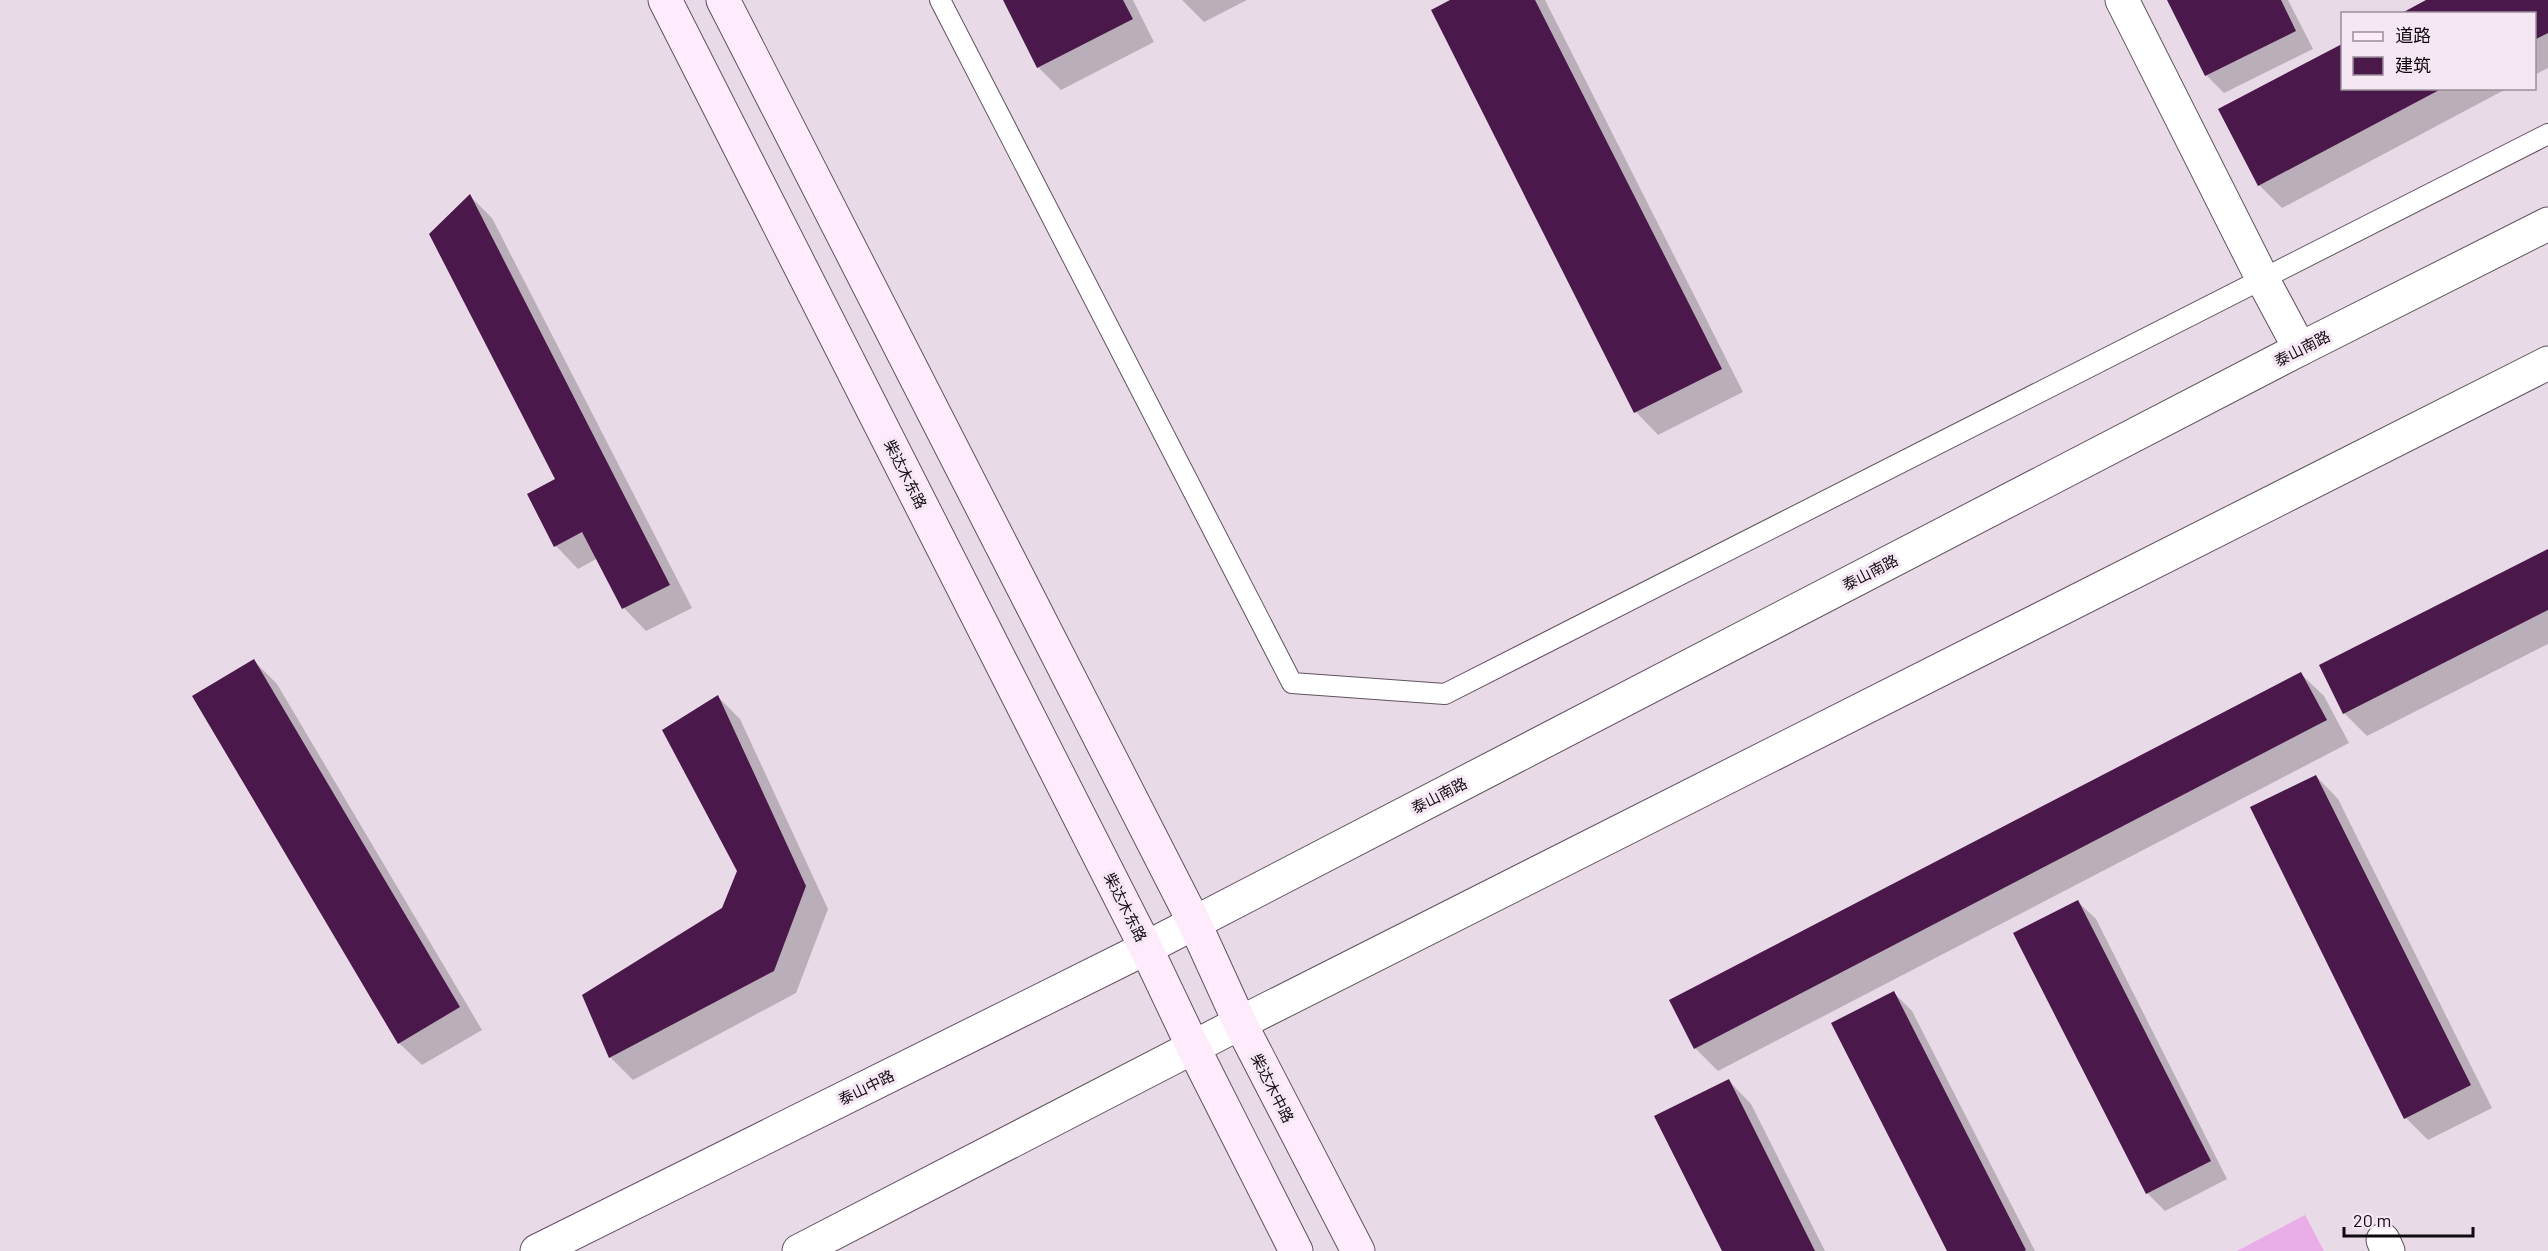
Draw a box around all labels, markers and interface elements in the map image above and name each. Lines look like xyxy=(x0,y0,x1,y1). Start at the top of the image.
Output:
legend xyxy=(2341,12,2536,90)
text: 道路 xyxy=(2395,24,2431,46)
text: 建筑 xyxy=(2395,54,2431,76)
street label: 泰山南路 xyxy=(2271,326,2333,370)
street label: 柴达木东路 xyxy=(881,436,931,512)
street label: 泰山南路 xyxy=(1839,550,1901,594)
street label: 泰山南路 xyxy=(1408,773,1470,817)
street label: 柴达木东路 xyxy=(1101,869,1151,945)
street label: 柴达木中路 xyxy=(1248,1050,1298,1126)
street label: 泰山中路 xyxy=(835,1066,897,1108)
scale bar xyxy=(2344,1200,2473,1238)
text: 20 m xyxy=(2353,1209,2391,1231)

